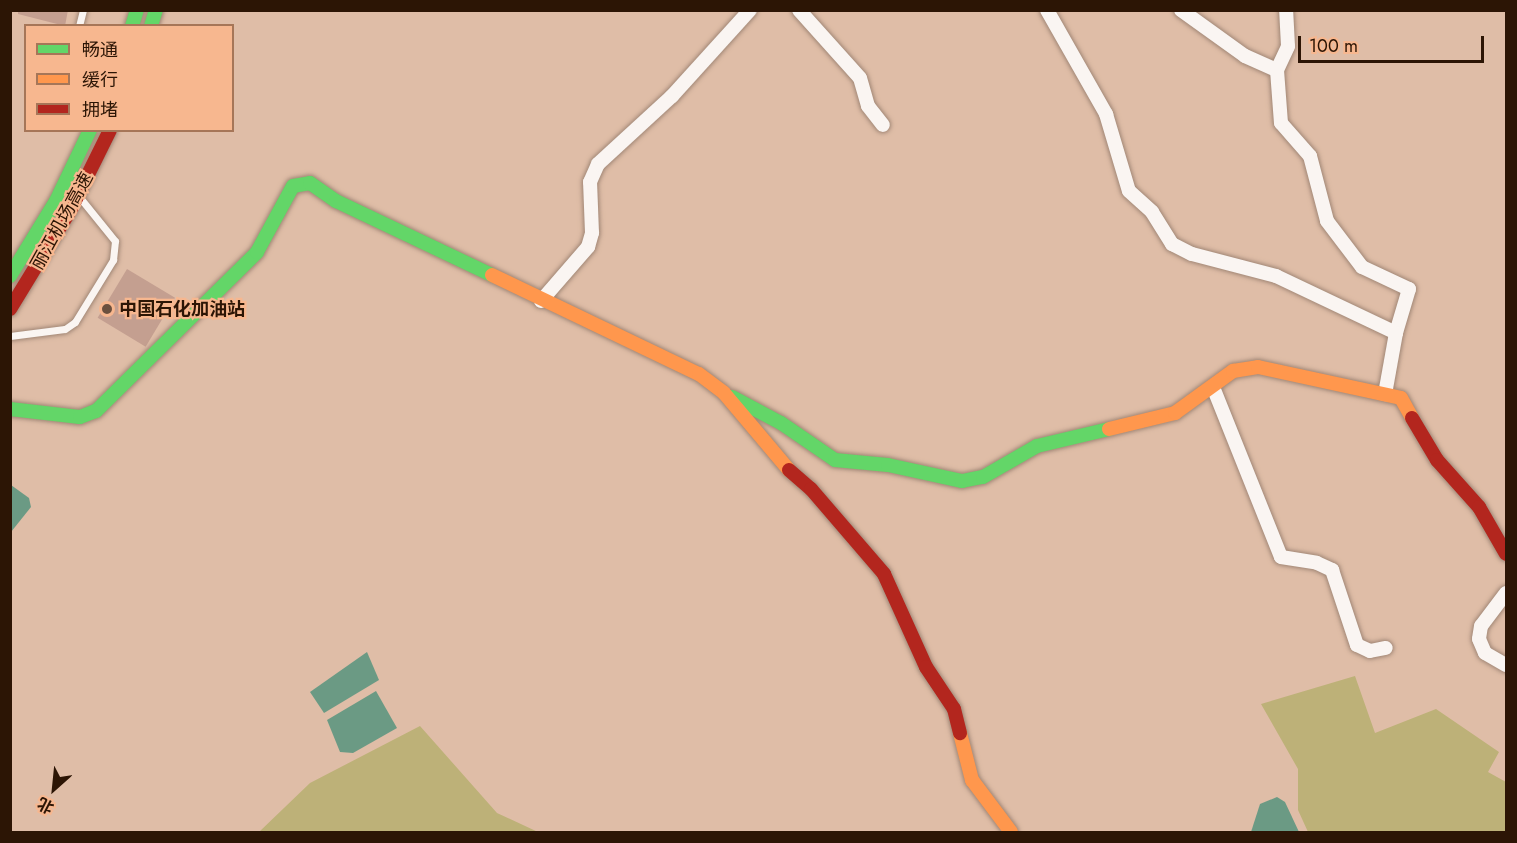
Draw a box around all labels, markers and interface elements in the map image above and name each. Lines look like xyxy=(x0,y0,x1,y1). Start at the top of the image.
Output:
legend xyxy=(24,24,234,132)
scale bar xyxy=(1301,24,1487,62)
text: 100 m xyxy=(1309,33,1358,59)
text: 畅通 xyxy=(82,37,118,63)
text: 缓行 xyxy=(82,67,118,93)
text: 拥堵 xyxy=(82,97,118,123)
street label: 丽江机场高速 xyxy=(26,169,98,273)
place label: 中国石化加油站 xyxy=(119,298,245,320)
marker: 中国石化加油站 xyxy=(100,302,114,316)
north arrow xyxy=(24,759,84,819)
text: 北 xyxy=(33,792,58,819)

